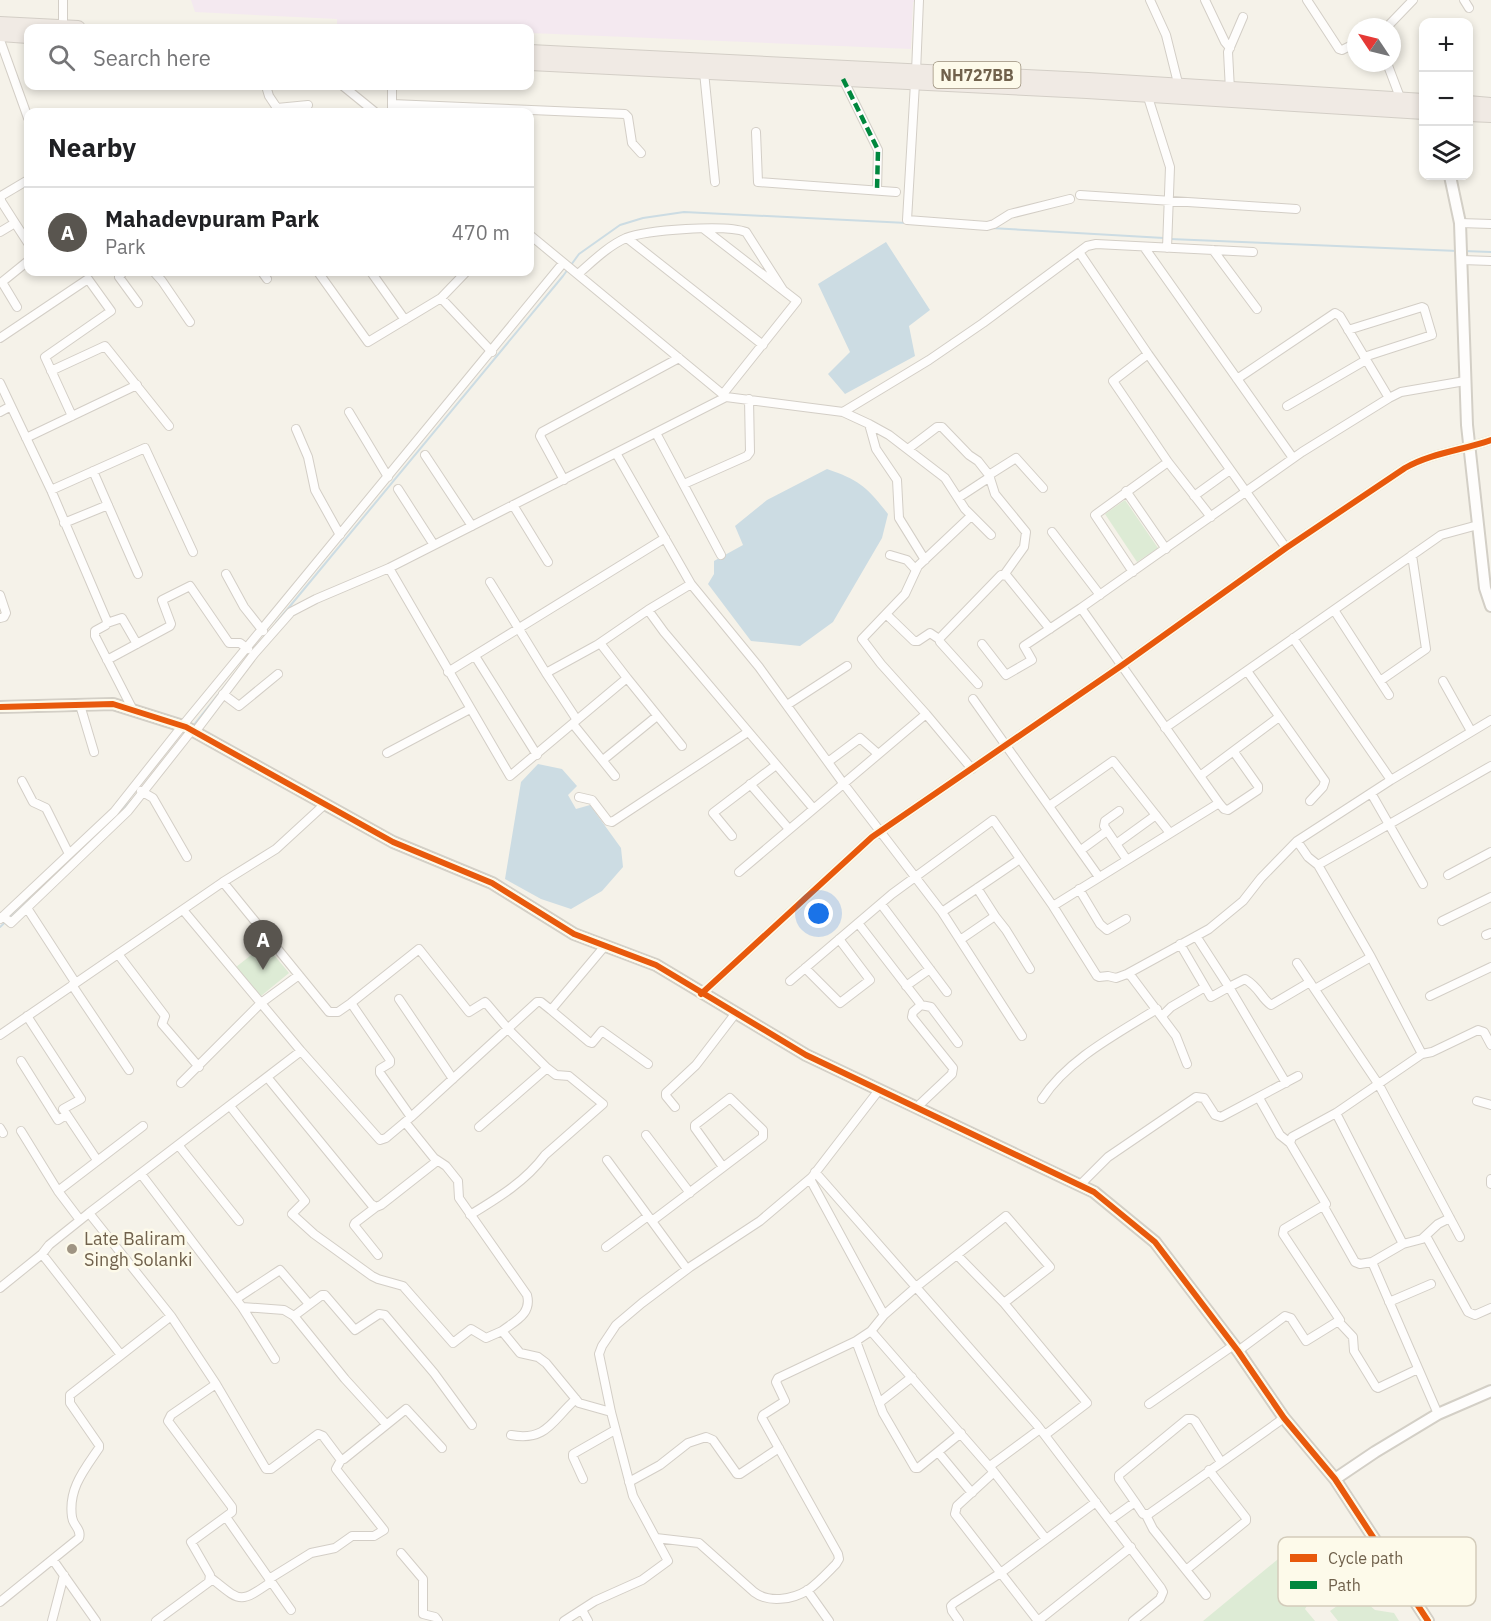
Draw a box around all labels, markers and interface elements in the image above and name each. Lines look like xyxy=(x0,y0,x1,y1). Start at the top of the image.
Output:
north arrow xyxy=(1347,18,1401,72)
map controls xyxy=(1419,18,1473,180)
button: + xyxy=(1419,18,1473,72)
search box xyxy=(24,24,534,90)
icon: search xyxy=(45,41,78,74)
text: Search here xyxy=(93,43,211,72)
road number: NH727BB xyxy=(934,62,1020,88)
button: − xyxy=(1419,72,1473,126)
button: layers xyxy=(1419,126,1473,180)
text: Nearby xyxy=(48,130,136,164)
text: Mahadevpuram Park xyxy=(105,204,319,233)
text: A xyxy=(61,219,74,246)
text: 470 m xyxy=(452,219,510,246)
text: Park xyxy=(105,233,145,260)
your location xyxy=(804,899,833,928)
pin: A xyxy=(244,920,282,970)
place label: Late Baliram Singh Solanki xyxy=(84,1227,192,1271)
marker: Late Baliram Singh Solanki xyxy=(65,1242,79,1256)
legend xyxy=(1278,1537,1476,1606)
text: Cycle path xyxy=(1328,1548,1403,1568)
text: Path xyxy=(1328,1575,1361,1595)

